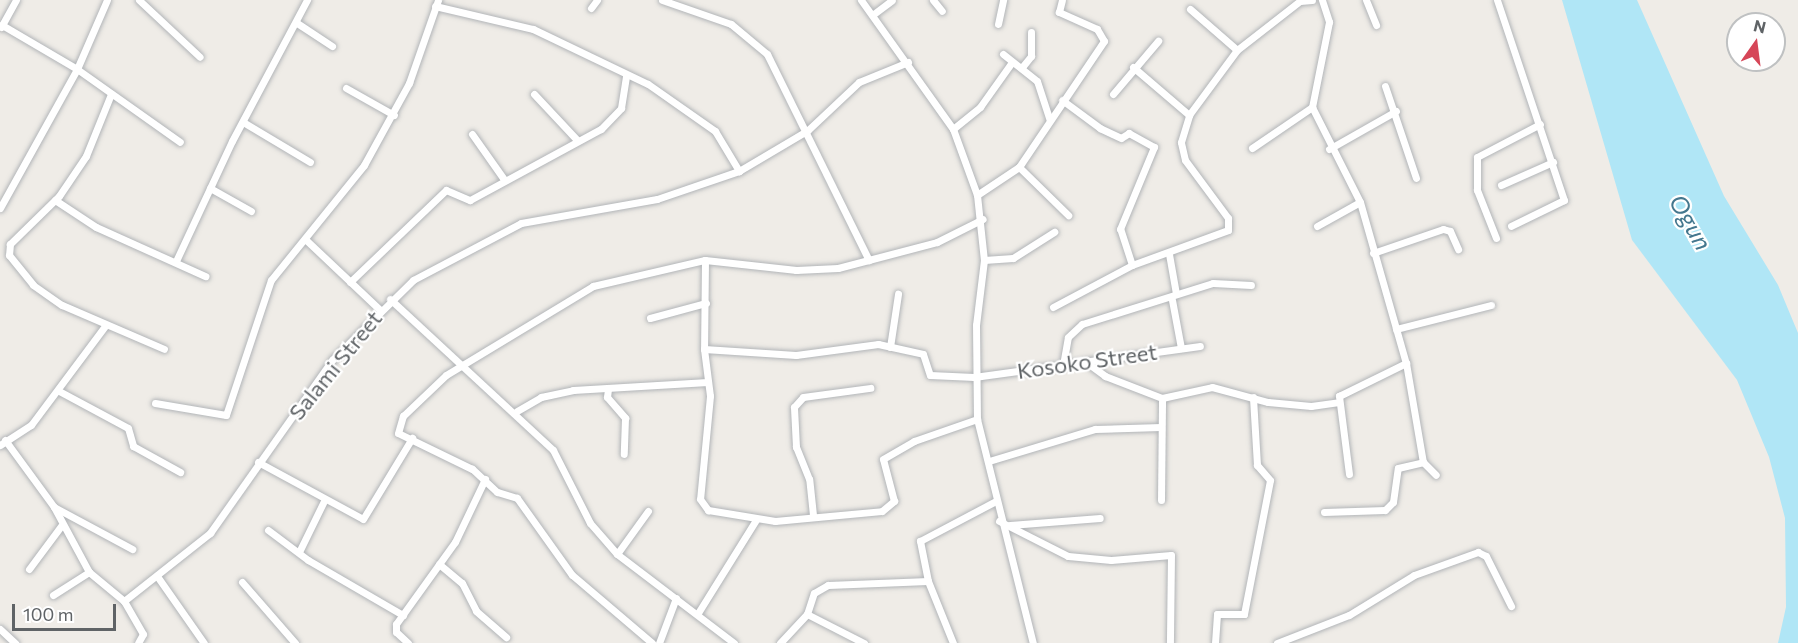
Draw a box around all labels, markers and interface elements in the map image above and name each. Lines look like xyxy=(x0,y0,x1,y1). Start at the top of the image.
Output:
north arrow xyxy=(1726,12,1786,72)
text: N xyxy=(1752,15,1768,37)
water label: Ogun xyxy=(1664,189,1718,255)
street label: Salami Street xyxy=(283,305,387,425)
street label: Kosoko Street xyxy=(1015,338,1159,384)
scale bar xyxy=(15,592,118,630)
text: 100 m xyxy=(23,603,73,625)

